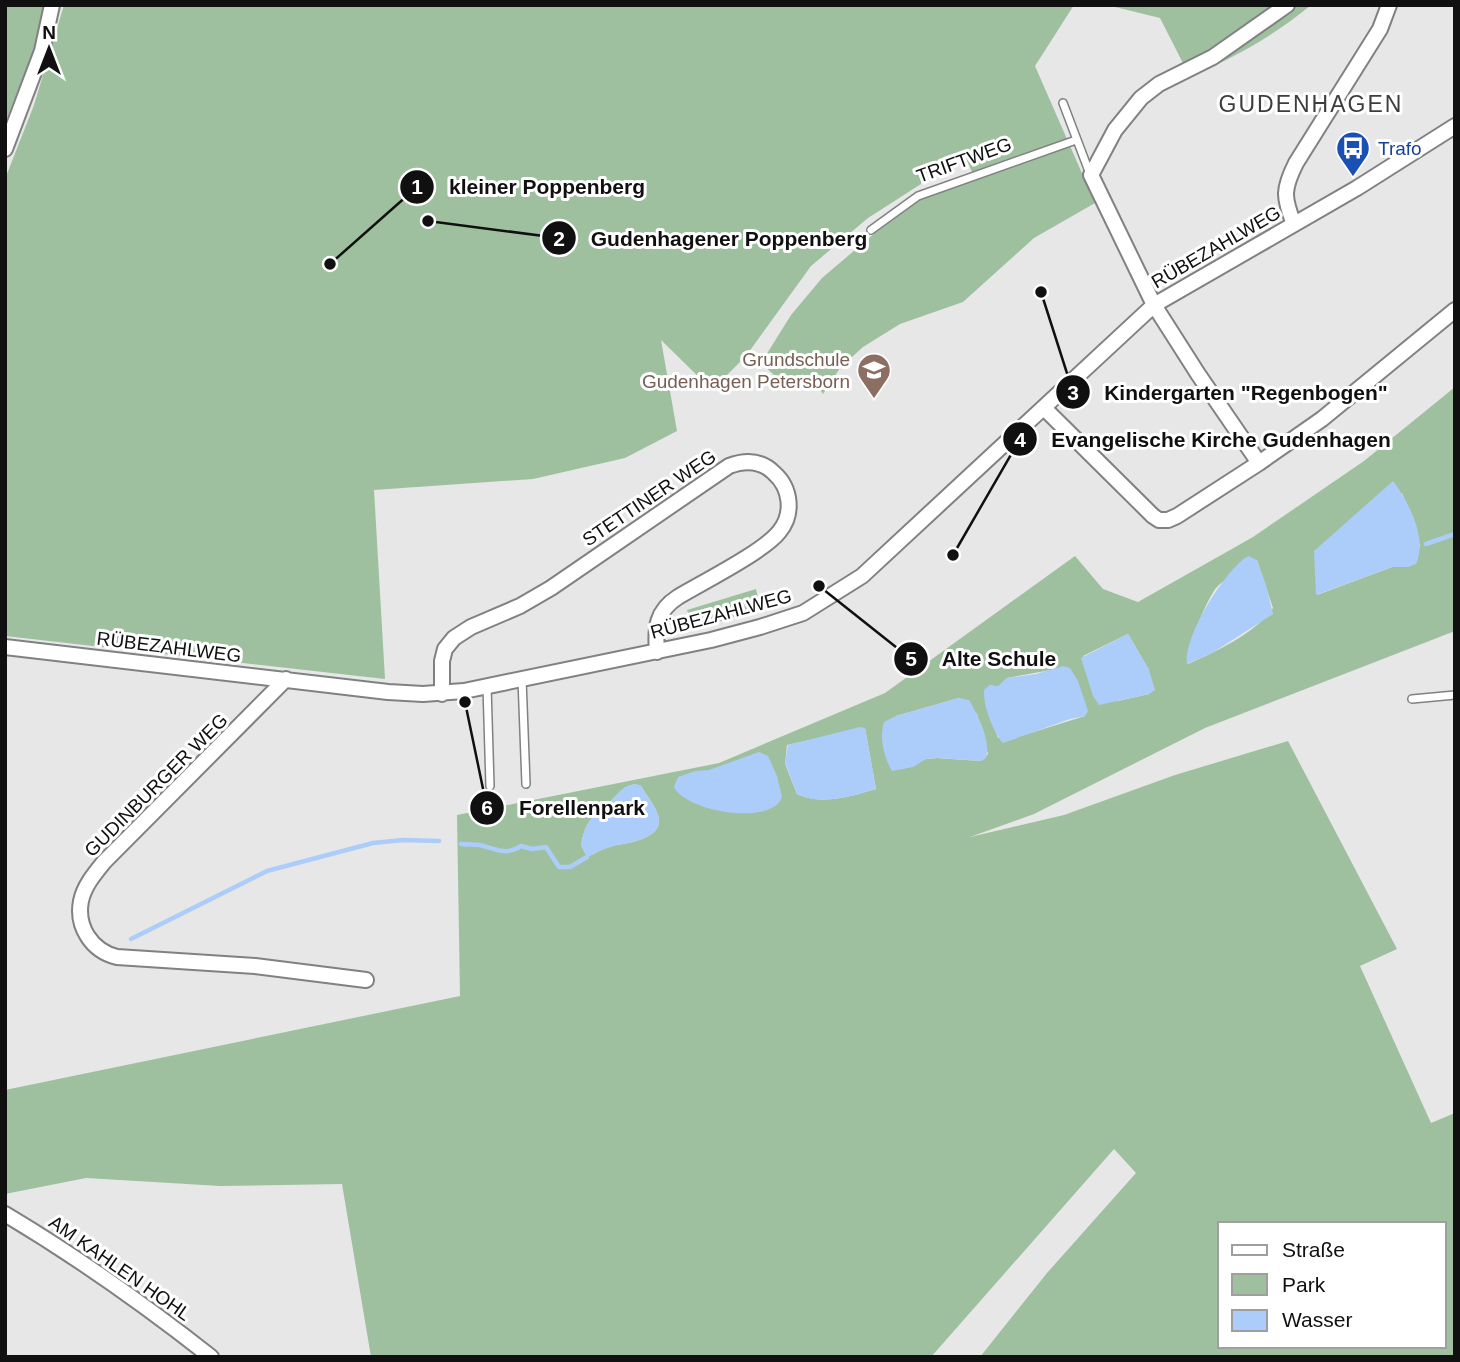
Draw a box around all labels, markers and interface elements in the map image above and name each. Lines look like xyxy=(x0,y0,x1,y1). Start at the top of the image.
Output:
north arrow xyxy=(14,14,84,84)
text: N xyxy=(42,22,56,43)
district label: GUDENHAGEN xyxy=(1219,91,1403,117)
bus stop icon: Trafo xyxy=(1334,129,1372,178)
street label: TRIFTWEG xyxy=(914,133,1014,187)
place label: Trafo xyxy=(1378,138,1422,159)
callout: kleiner Poppenberg xyxy=(400,166,659,208)
text: 1 xyxy=(411,175,423,198)
text: kleiner Poppenberg xyxy=(449,175,645,198)
street label: RÜBEZAHLWEG xyxy=(1148,202,1284,292)
callout: Gudenhagener Poppenberg xyxy=(541,217,881,259)
text: 2 xyxy=(553,227,565,250)
text: Gudenhagener Poppenberg xyxy=(591,227,867,250)
place label: Grundschule Gudenhagen Petersborn xyxy=(642,349,850,392)
school or university icon: Grundschule Gudenhagen Petersborn xyxy=(855,351,893,400)
callout: Kindergarten "Regenbogen" xyxy=(1055,371,1402,413)
text: 3 xyxy=(1067,381,1079,404)
text: Kindergarten "Regenbogen" xyxy=(1104,381,1388,404)
callout: Evangelische Kirche Gudenhagen xyxy=(1002,418,1405,460)
text: 4 xyxy=(1014,428,1026,451)
text: Evangelische Kirche Gudenhagen xyxy=(1051,428,1391,451)
street label: STETTINER WEG xyxy=(578,446,720,550)
street label: RÜBEZAHLWEG xyxy=(648,585,794,643)
street label: RÜBEZAHLWEG xyxy=(96,628,242,666)
callout: Alte Schule xyxy=(893,638,1070,680)
text: 5 xyxy=(905,647,917,670)
text: Alte Schule xyxy=(942,647,1056,670)
street label: GUDINBURGER WEG xyxy=(80,709,232,861)
callout: Forellenpark xyxy=(470,787,659,829)
text: 6 xyxy=(481,796,493,819)
text: Forellenpark xyxy=(519,796,645,819)
street label: AM KAHLEN HOHL xyxy=(45,1211,195,1325)
legend xyxy=(1218,1222,1446,1348)
text: Straße xyxy=(1282,1238,1345,1261)
text: Park xyxy=(1282,1273,1326,1296)
text: Wasser xyxy=(1282,1308,1352,1331)

